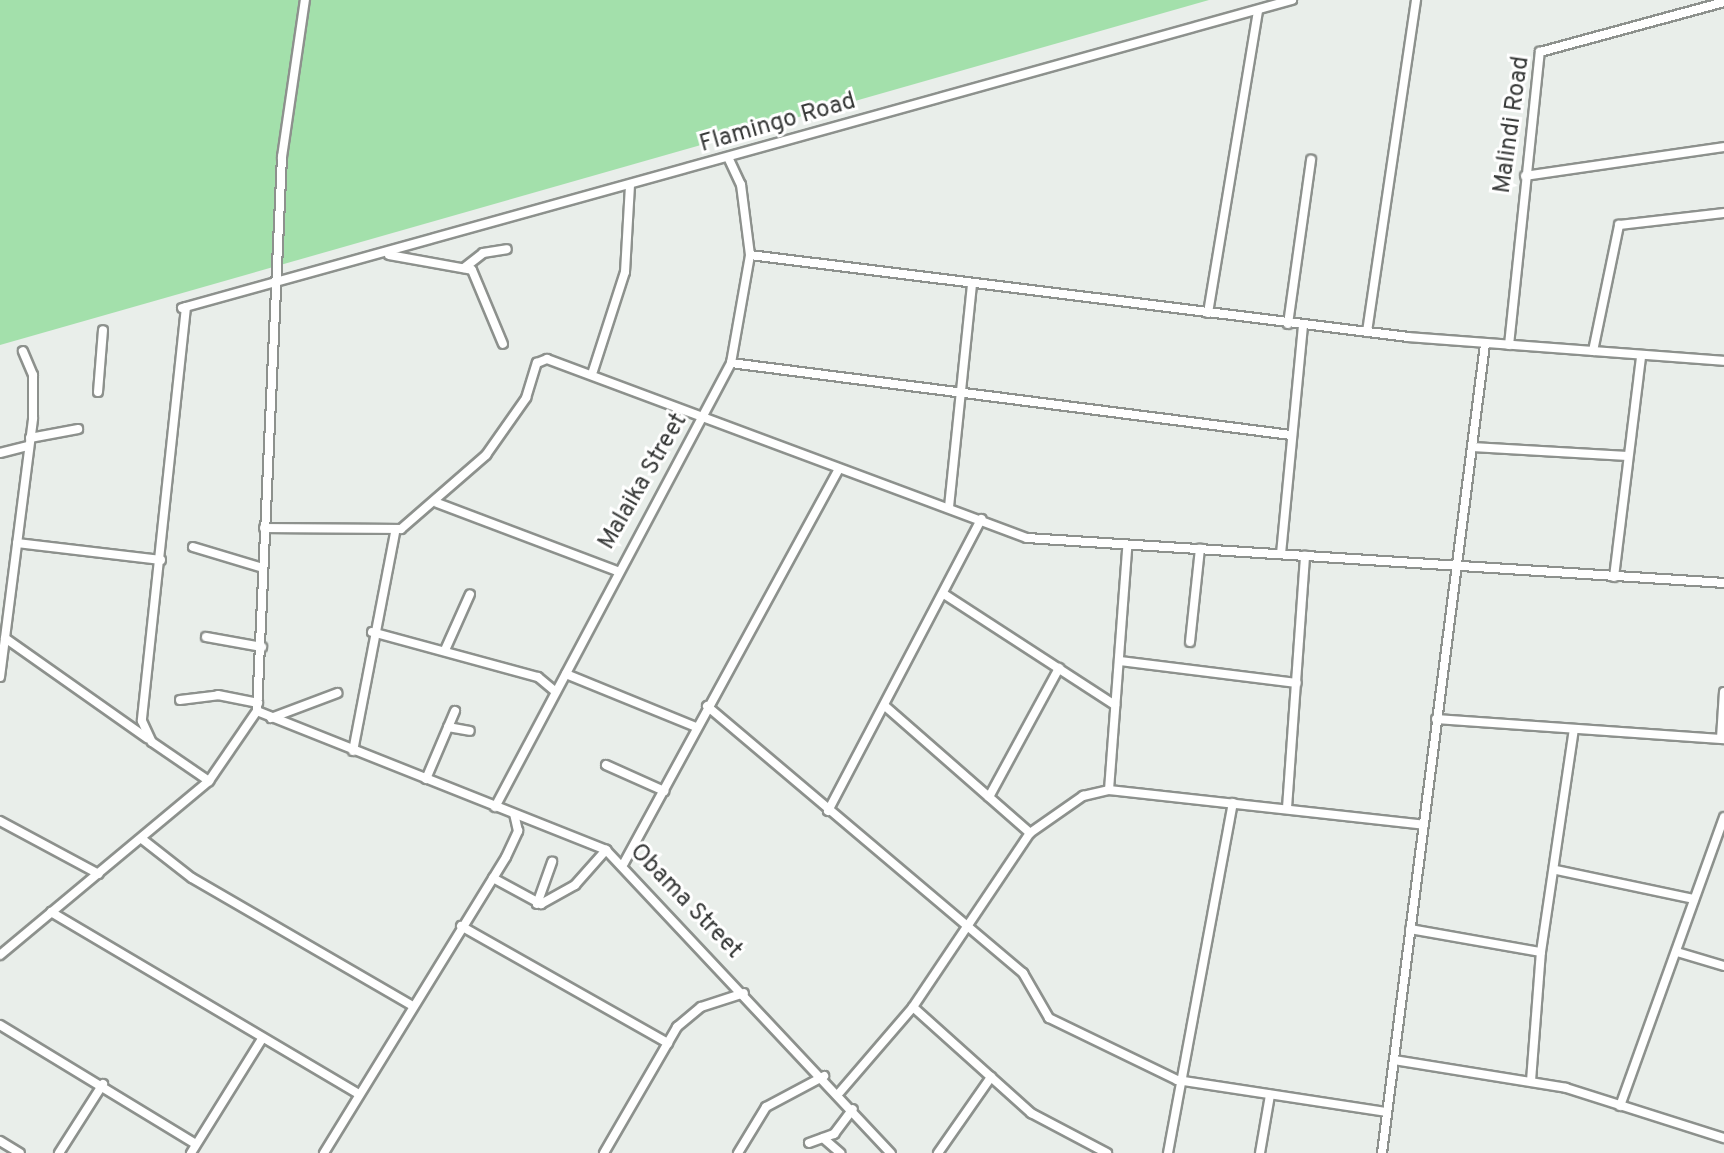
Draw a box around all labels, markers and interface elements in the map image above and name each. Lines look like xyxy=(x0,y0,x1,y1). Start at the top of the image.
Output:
street label: Malindi Road xyxy=(1489,55,1537,195)
street label: Flamingo Road xyxy=(697,88,859,160)
street label: Malaika Street xyxy=(593,409,695,555)
street label: Obama Street xyxy=(623,838,747,966)

